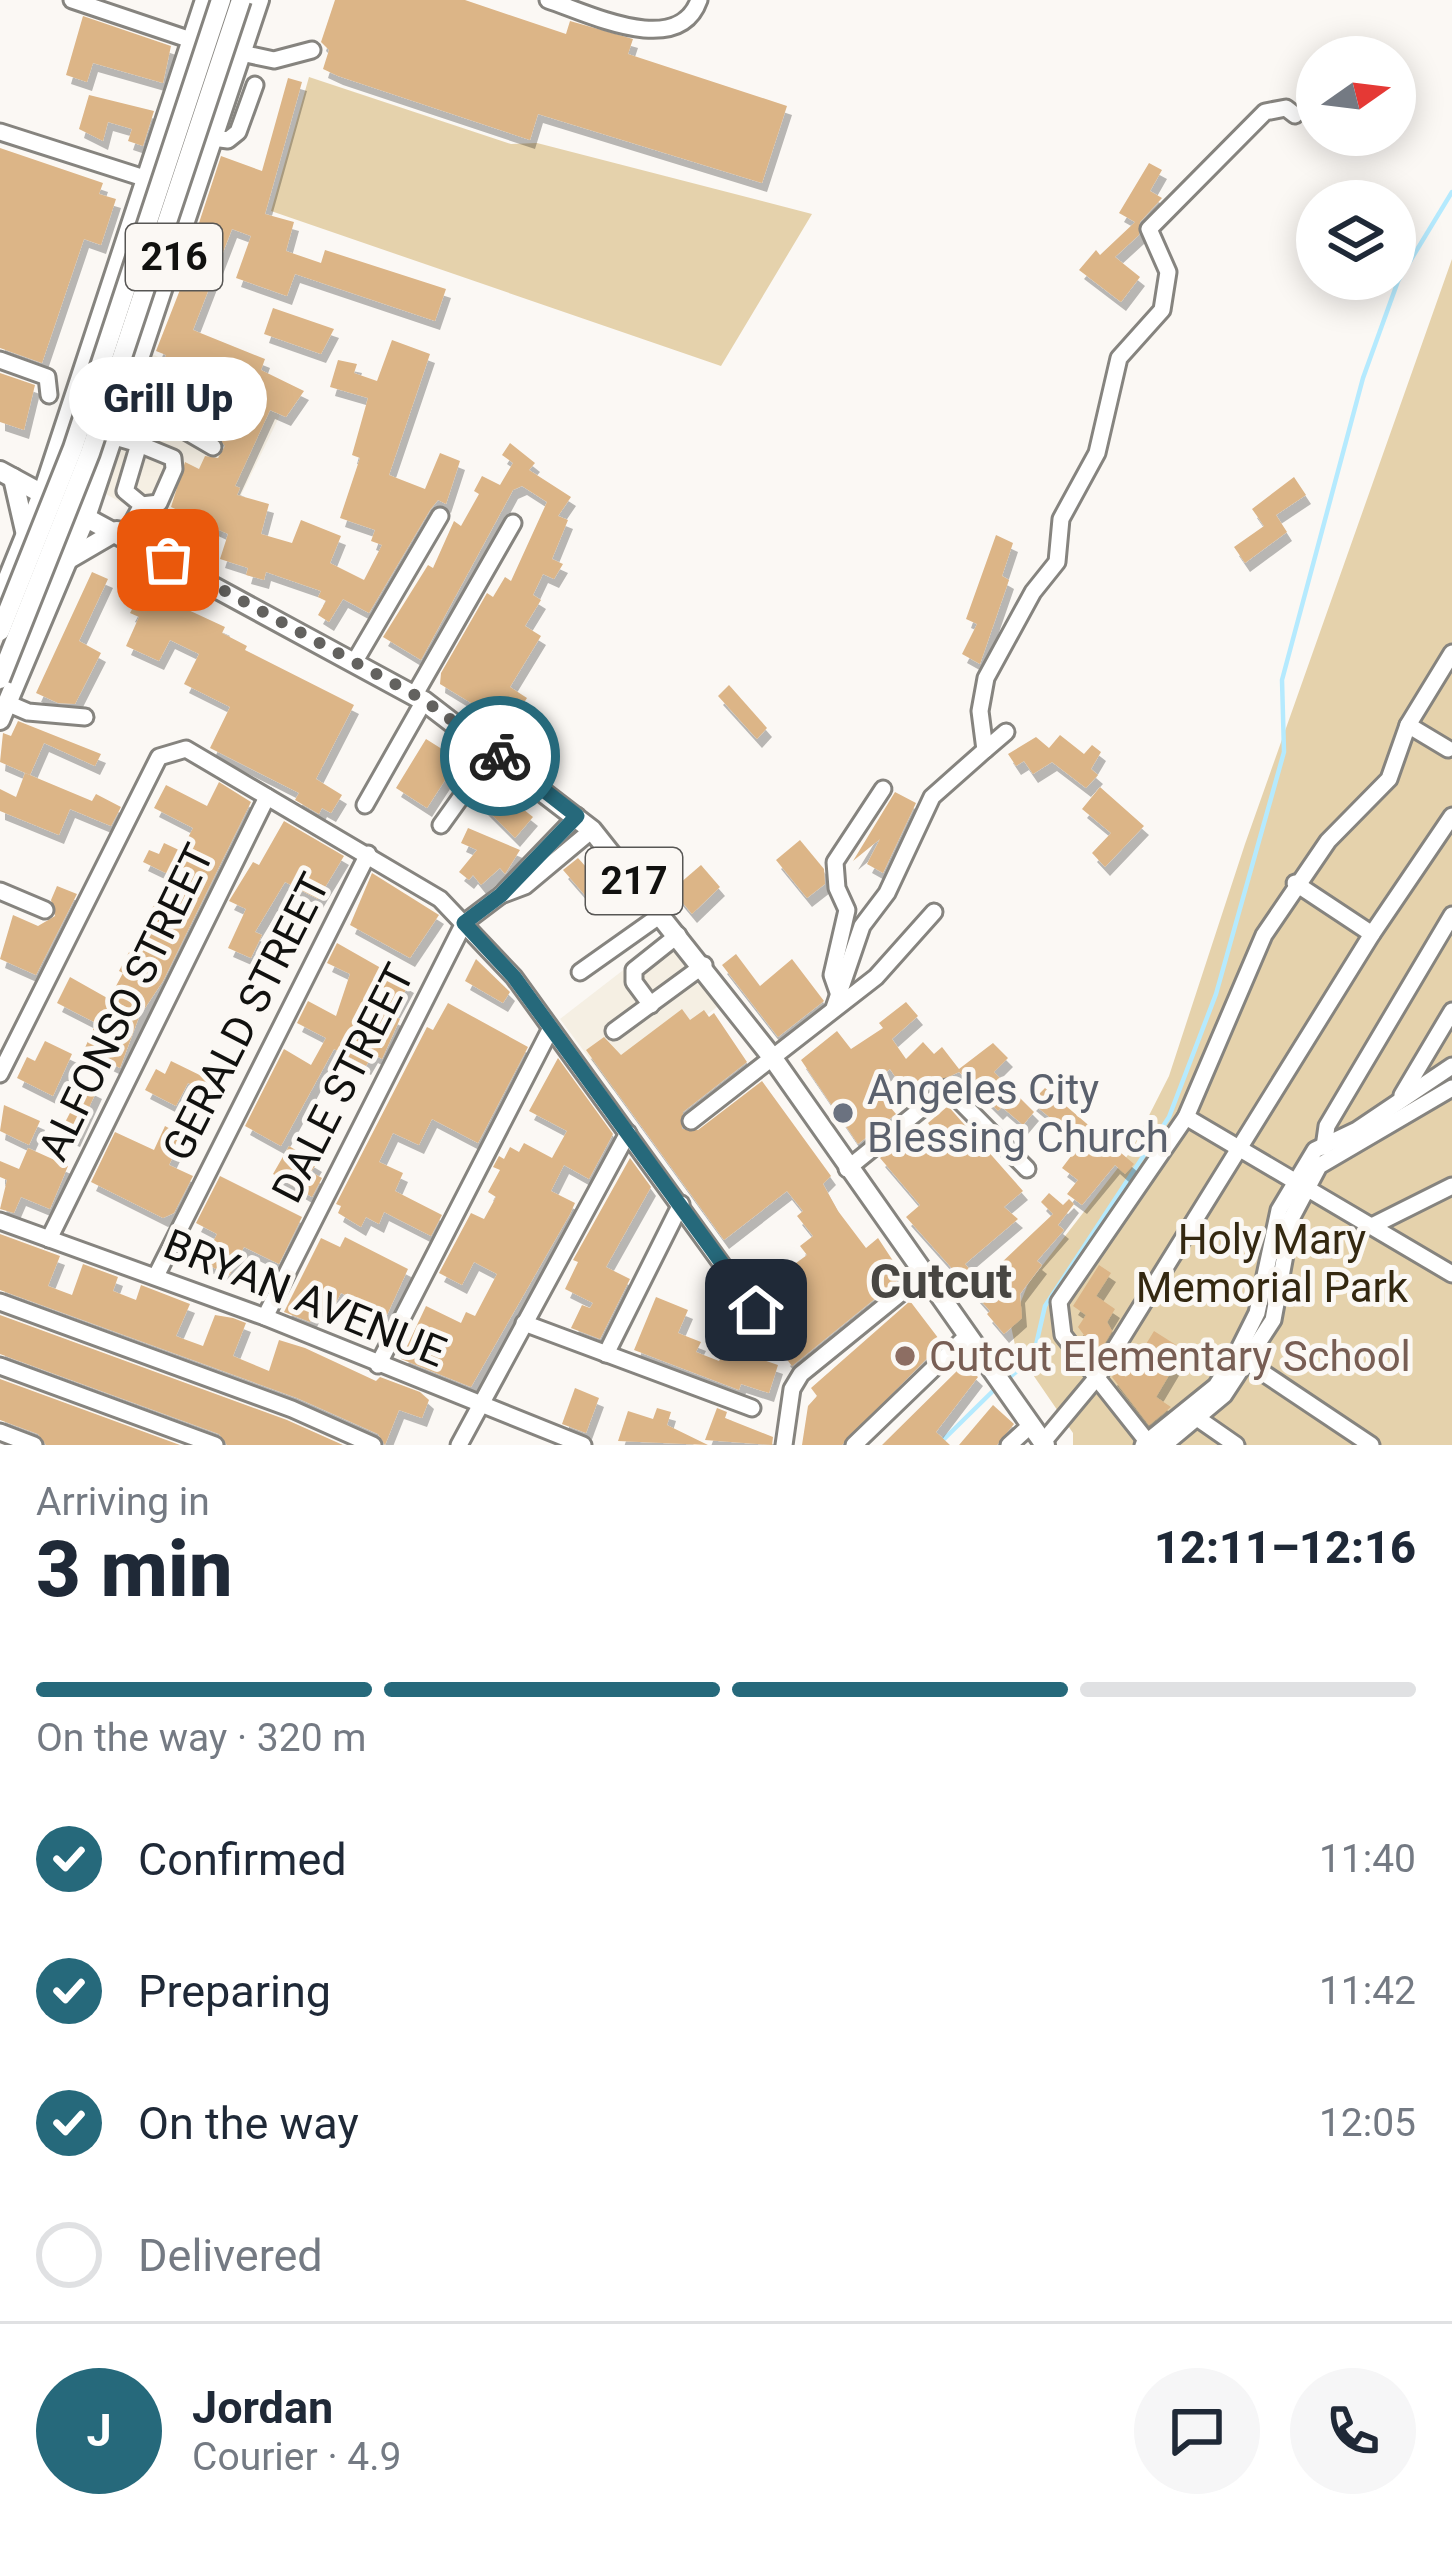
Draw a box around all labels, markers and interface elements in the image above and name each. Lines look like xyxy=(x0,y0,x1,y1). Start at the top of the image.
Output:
north arrow xyxy=(1296,36,1416,156)
map controls xyxy=(1296,36,1416,300)
button: layers xyxy=(1296,180,1416,300)
road number: 216 xyxy=(126,224,222,290)
callout: Grill Up xyxy=(69,356,267,440)
text: Grill Up xyxy=(103,376,233,422)
pin xyxy=(117,509,219,611)
icon: bag xyxy=(135,527,201,593)
courier xyxy=(440,696,560,816)
icon: bike xyxy=(467,723,533,789)
street label: ALFONSO STREET xyxy=(28,836,224,1168)
road number: 217 xyxy=(586,848,682,914)
street label: GERALD STREET xyxy=(153,865,339,1169)
street label: DALE STREET xyxy=(262,956,424,1210)
place label: Angeles City Blessing Church xyxy=(867,1065,1169,1162)
marker: Angeles City Blessing Church xyxy=(830,1100,856,1126)
park label: Holy Mary Memorial Park xyxy=(1136,1215,1409,1312)
street label: BRYAN AVENUE xyxy=(157,1219,453,1377)
district label: Cutcut xyxy=(870,1253,1012,1310)
pin xyxy=(705,1259,807,1361)
icon: home xyxy=(723,1277,789,1343)
place label: Cutcut Elementary School xyxy=(929,1332,1411,1381)
marker: Cutcut Elementary School xyxy=(892,1343,918,1369)
text: Arriving in xyxy=(36,1479,210,1525)
text: 12:11–12:16 xyxy=(1154,1521,1416,1574)
text: 3 min xyxy=(36,1524,233,1615)
text: On the way · 320 m xyxy=(36,1715,367,1761)
icon: check xyxy=(36,1826,102,1892)
text: Confirmed xyxy=(138,1833,347,1886)
text: 11:40 xyxy=(1319,1836,1416,1882)
icon: check xyxy=(36,1958,102,2024)
text: Preparing xyxy=(138,1965,331,2018)
text: 11:42 xyxy=(1319,1968,1416,2014)
icon: check xyxy=(36,2090,102,2156)
text: On the way xyxy=(138,2097,359,2150)
text: 12:05 xyxy=(1319,2100,1416,2146)
text: Delivered xyxy=(138,2229,323,2282)
button: chat xyxy=(1134,2368,1260,2494)
button: phone xyxy=(1290,2368,1416,2494)
text: Jordan xyxy=(192,2381,333,2434)
text: J xyxy=(86,2404,112,2457)
text: Courier · 4.9 xyxy=(192,2434,401,2480)

